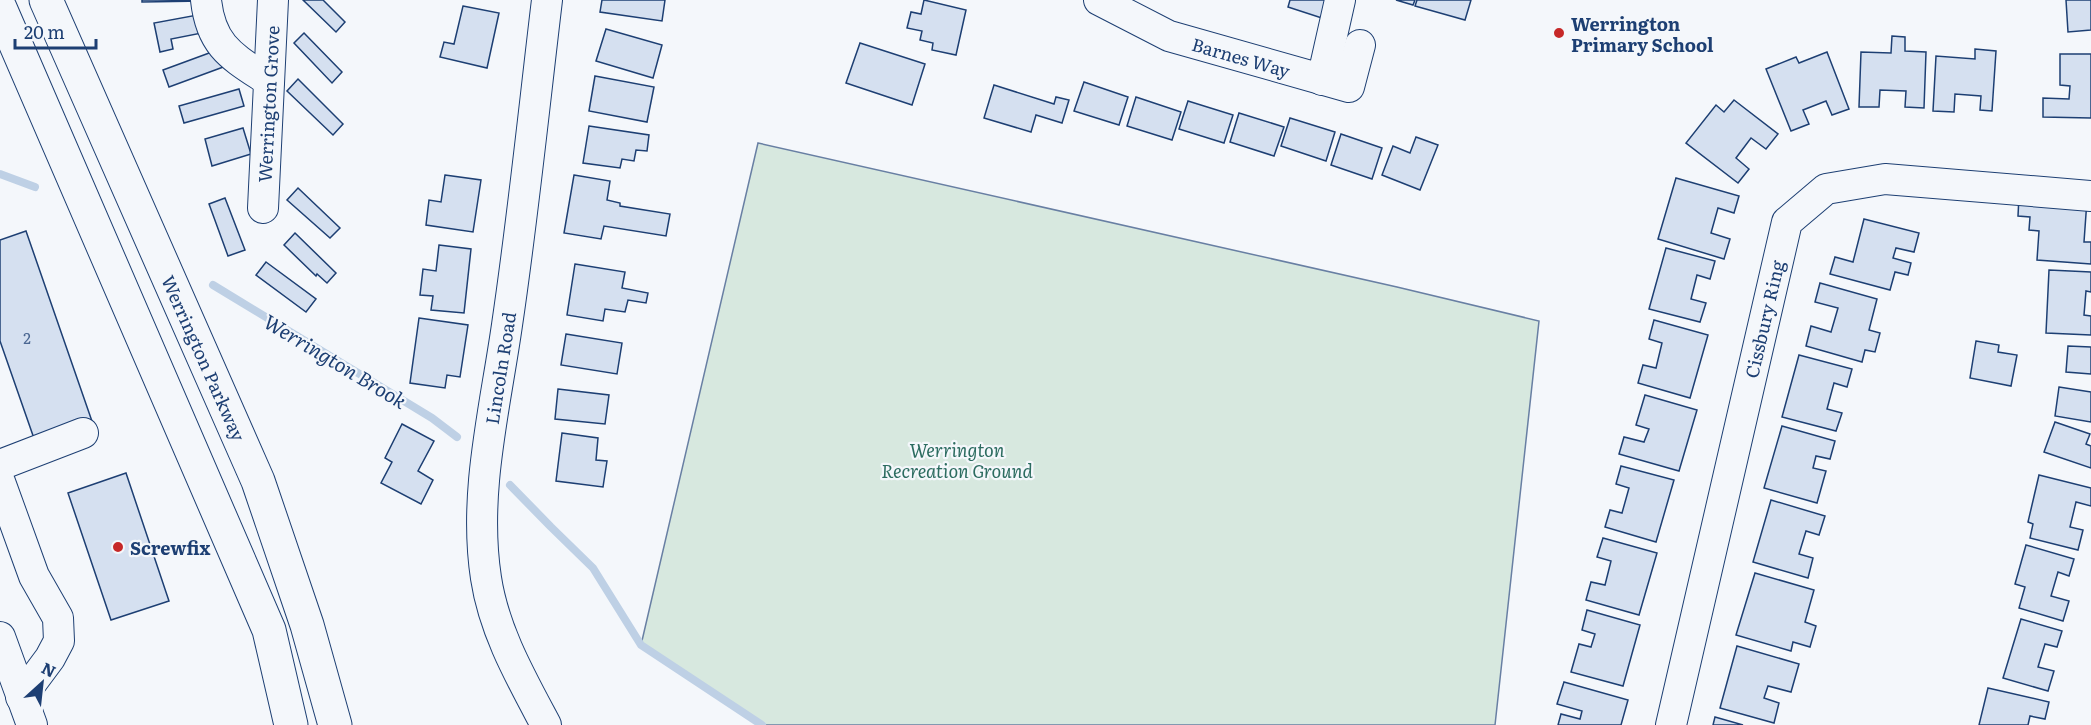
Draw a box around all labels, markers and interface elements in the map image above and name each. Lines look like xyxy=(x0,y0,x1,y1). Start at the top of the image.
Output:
place label: Werrington Primary School xyxy=(1571,10,1714,58)
scale bar xyxy=(15,12,96,50)
text: 20 m xyxy=(24,18,65,45)
street label: Werrington Grove xyxy=(250,25,286,183)
marker: Werrington Primary School xyxy=(1552,26,1566,40)
street label: Barnes Way xyxy=(1189,30,1294,84)
street label: Cissbury Ring xyxy=(1737,256,1791,381)
street label: Werrington Parkway xyxy=(155,271,253,446)
water label: Werrington Brook xyxy=(259,305,413,415)
street label: Lincoln Road xyxy=(478,310,522,426)
house number: 2 xyxy=(23,326,31,349)
park label: Werrington Recreation Ground xyxy=(881,436,1033,484)
place label: Screwfix xyxy=(130,534,211,561)
marker: Screwfix xyxy=(111,540,125,554)
north arrow xyxy=(12,653,72,713)
text: N xyxy=(38,655,61,682)

